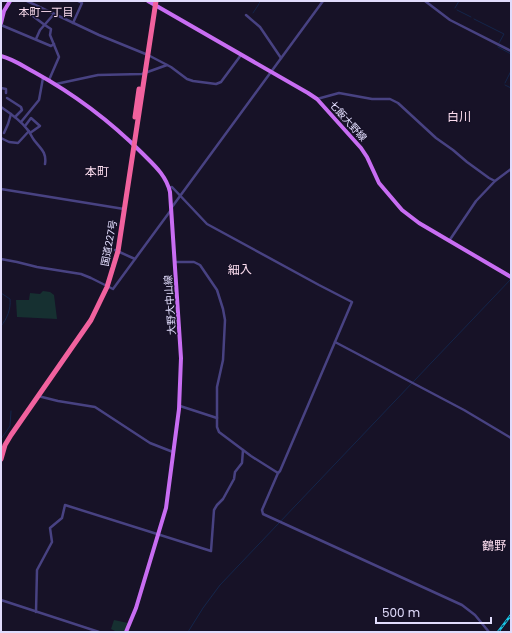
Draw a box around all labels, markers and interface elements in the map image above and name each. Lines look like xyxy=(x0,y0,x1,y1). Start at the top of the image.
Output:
district label: 本町一丁目 xyxy=(19,4,74,20)
street label: 七飯大野線 xyxy=(326,97,370,145)
district label: 白川 xyxy=(447,108,471,125)
district label: 本町 xyxy=(85,163,109,180)
street label: 国道227号 xyxy=(97,219,121,267)
district label: 細入 xyxy=(228,261,252,278)
street label: 大野大中山線 xyxy=(160,275,180,335)
district label: 鶴野 xyxy=(482,537,506,554)
scale bar xyxy=(376,599,491,625)
text: 500 m xyxy=(382,604,420,621)

